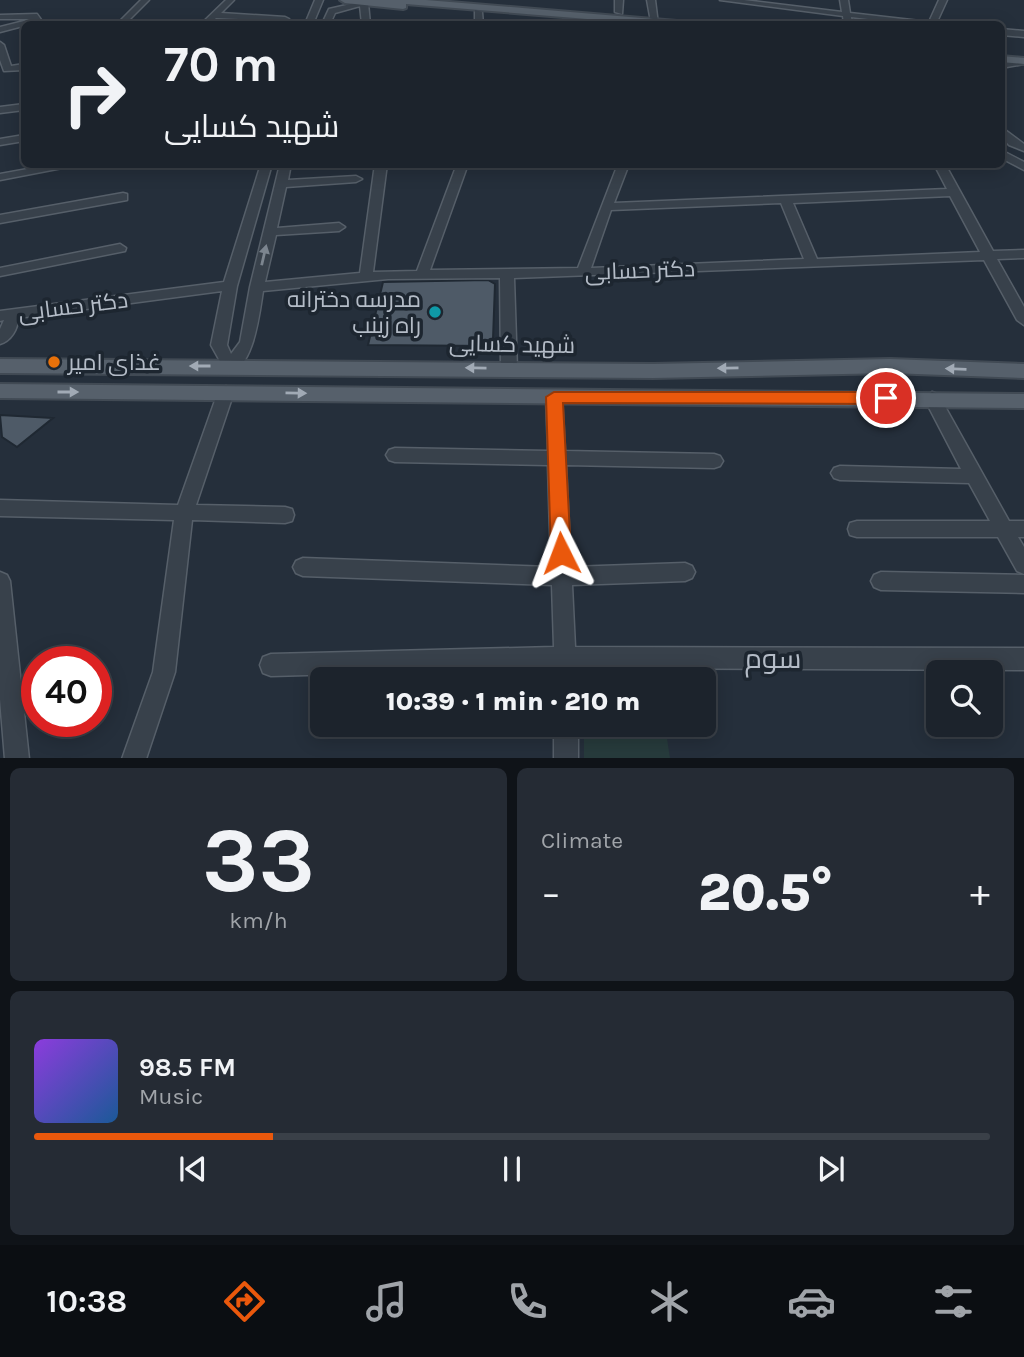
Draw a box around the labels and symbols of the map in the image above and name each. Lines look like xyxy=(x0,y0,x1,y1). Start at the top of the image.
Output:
one-way arrow xyxy=(259,244,270,266)
street label: دکتر حسابی xyxy=(584,255,696,286)
street label: دکتر حسابی xyxy=(17,286,130,327)
place label: مدرسه دخترانه راه زینب xyxy=(287,286,421,339)
marker: مدرسه دخترانه راه زینب xyxy=(427,304,443,320)
street label: شهید کسایی xyxy=(449,330,575,359)
place label: غذای امیر xyxy=(66,349,161,376)
marker: غذای امیر xyxy=(46,354,62,370)
one-way arrow xyxy=(189,360,211,372)
one-way arrow xyxy=(465,362,487,374)
one-way arrow xyxy=(717,363,739,374)
one-way arrow xyxy=(945,363,967,374)
pin xyxy=(856,368,916,428)
one-way arrow xyxy=(57,386,79,398)
one-way arrow xyxy=(285,387,307,399)
position arrow xyxy=(524,516,598,590)
street label: سوم xyxy=(745,642,801,678)
speed limit sign: 40 xyxy=(21,646,112,737)

